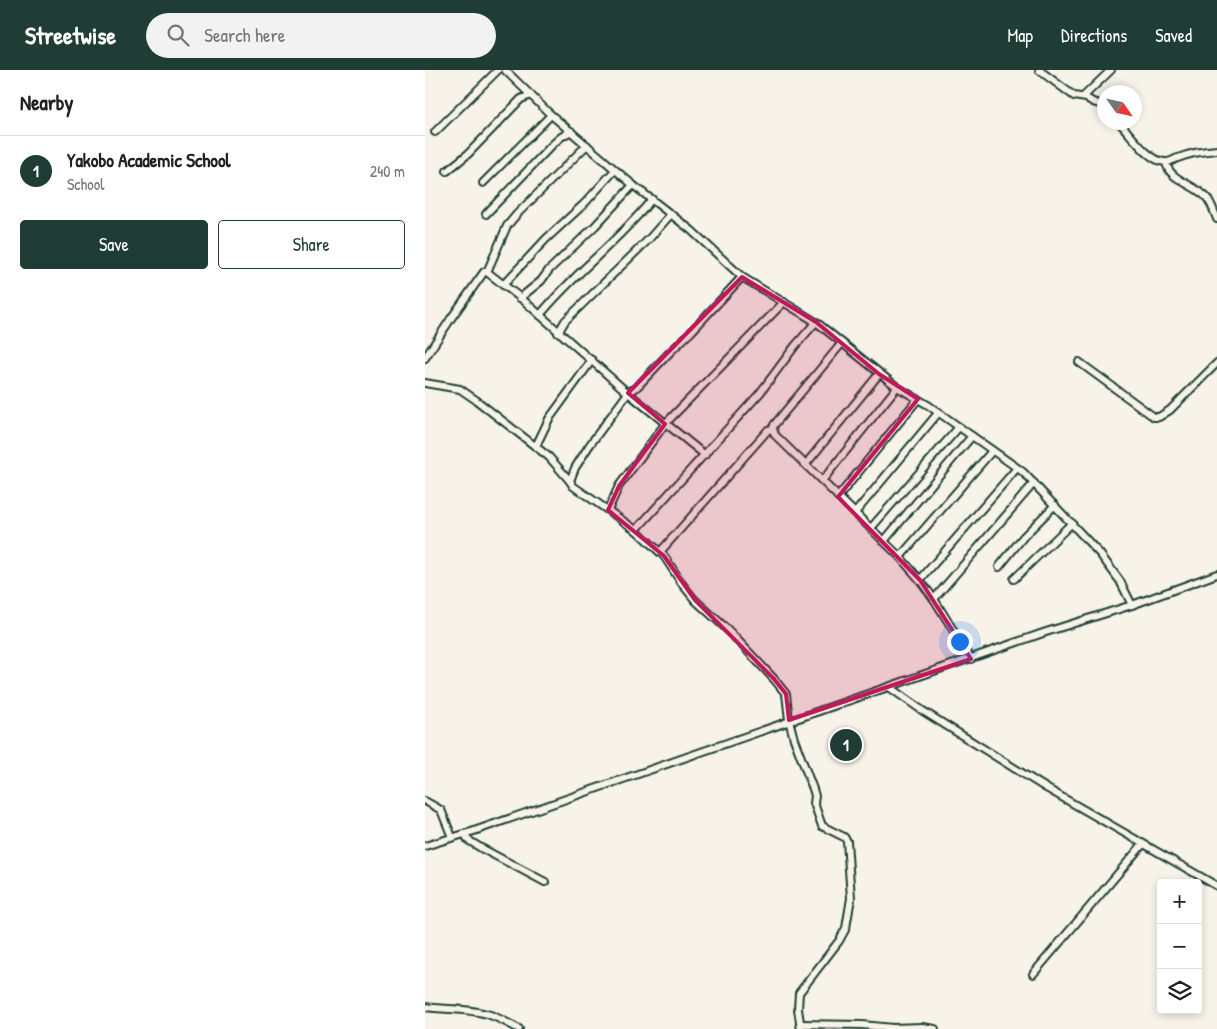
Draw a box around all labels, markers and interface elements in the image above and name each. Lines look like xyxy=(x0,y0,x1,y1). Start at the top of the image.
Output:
search box xyxy=(146,13,496,58)
text: Streetwise xyxy=(25,19,116,51)
icon: search xyxy=(164,21,192,49)
text: Search here xyxy=(204,22,285,48)
text: Map xyxy=(1008,23,1033,48)
text: Directions xyxy=(1061,23,1127,48)
text: Saved xyxy=(1155,23,1192,48)
north arrow xyxy=(1097,85,1142,130)
text: Nearby xyxy=(20,88,73,117)
text: Yakobo Academic School xyxy=(67,147,231,173)
text: 1 xyxy=(33,160,39,182)
text: 240 m xyxy=(370,160,405,182)
text: School xyxy=(67,173,104,195)
button: Save xyxy=(20,220,208,269)
button: Share xyxy=(218,220,405,269)
your location xyxy=(947,629,973,655)
pin: 1 xyxy=(830,726,862,764)
map controls xyxy=(1157,879,1202,1014)
button: + xyxy=(1157,879,1202,924)
button: − xyxy=(1157,924,1202,969)
button: layers xyxy=(1157,969,1202,1014)

